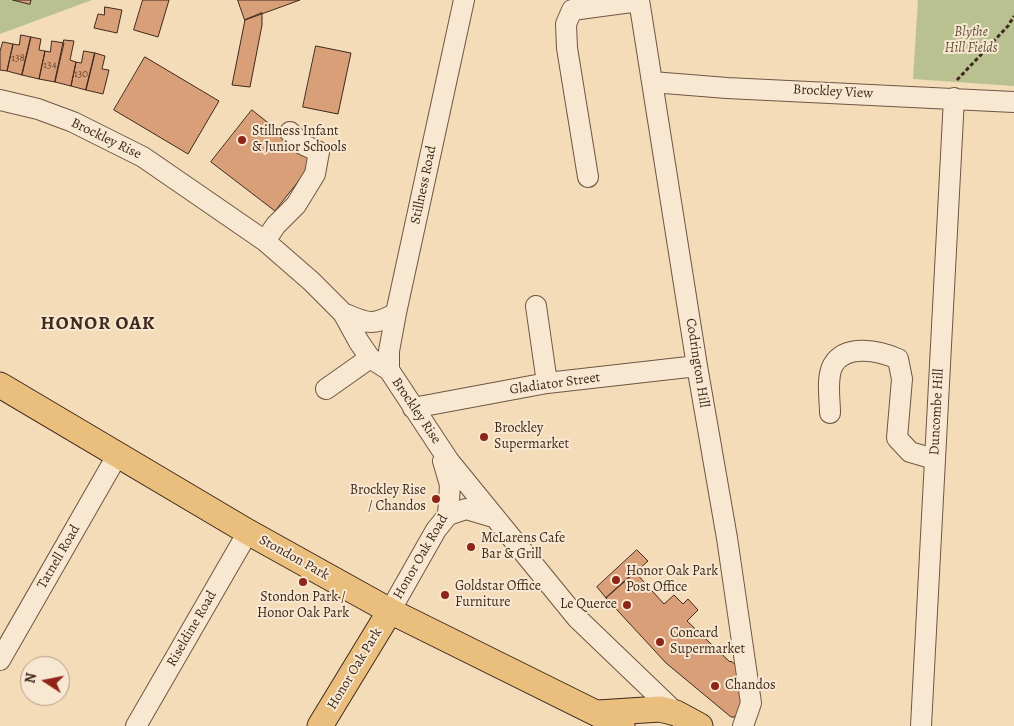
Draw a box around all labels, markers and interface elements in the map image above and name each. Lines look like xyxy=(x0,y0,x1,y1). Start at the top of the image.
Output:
park label: Blythe Hill Fields xyxy=(944,25,998,58)
house number: 138 xyxy=(11,51,25,65)
house number: 134 xyxy=(43,58,57,72)
house number: 130 xyxy=(74,67,88,81)
street label: Brockley View xyxy=(793,82,873,102)
street label: Brockley Rise xyxy=(68,115,144,163)
place label: Stillness Infant & Junior Schools xyxy=(252,124,347,156)
marker: Stillness Infant & Junior Schools xyxy=(236,134,248,146)
street label: Stillness Road xyxy=(407,144,441,226)
district label: HONOR OAK xyxy=(39,313,157,335)
street label: Codrington Hill xyxy=(682,317,712,409)
street label: Duncombe Hill xyxy=(926,368,948,456)
street label: Gladiator Street xyxy=(509,369,601,399)
street label: Brockley Rise xyxy=(388,375,444,447)
place label: Brockley Supermarket xyxy=(494,421,569,454)
marker: Brockley Supermarket xyxy=(478,431,490,443)
place label: Brockley Rise / Chandos xyxy=(350,483,426,516)
marker: Brockley Rise / Chandos xyxy=(430,493,442,505)
street label: Honor Oak Road xyxy=(390,512,452,602)
street label: Tatnell Road xyxy=(34,522,84,592)
place label: McLarens Cafe Bar & Grill xyxy=(481,531,565,564)
street label: Stondon Park xyxy=(256,532,332,584)
marker: McLarens Cafe Bar & Grill xyxy=(465,541,477,553)
place label: Honor Oak Park Post Office xyxy=(626,564,718,596)
marker: Honor Oak Park Post Office xyxy=(610,574,622,586)
marker: Stondon Park / Honor Oak Park xyxy=(297,576,309,588)
place label: Goldstar Office Furniture xyxy=(455,579,541,612)
street label: Riseldine Road xyxy=(163,588,221,670)
marker: Goldstar Office Furniture xyxy=(439,589,451,601)
place label: Stondon Park / Honor Oak Park xyxy=(257,590,349,622)
place label: Le Querce xyxy=(560,597,617,613)
marker: Le Querce xyxy=(621,599,633,611)
street label: Honor Oak Park xyxy=(324,625,386,713)
place label: Concard Supermarket xyxy=(670,626,745,658)
marker: Concard Supermarket xyxy=(654,636,666,648)
north arrow xyxy=(20,656,70,706)
text: N xyxy=(20,671,41,685)
place label: Chandos xyxy=(725,678,776,694)
marker: Chandos xyxy=(709,680,721,692)

